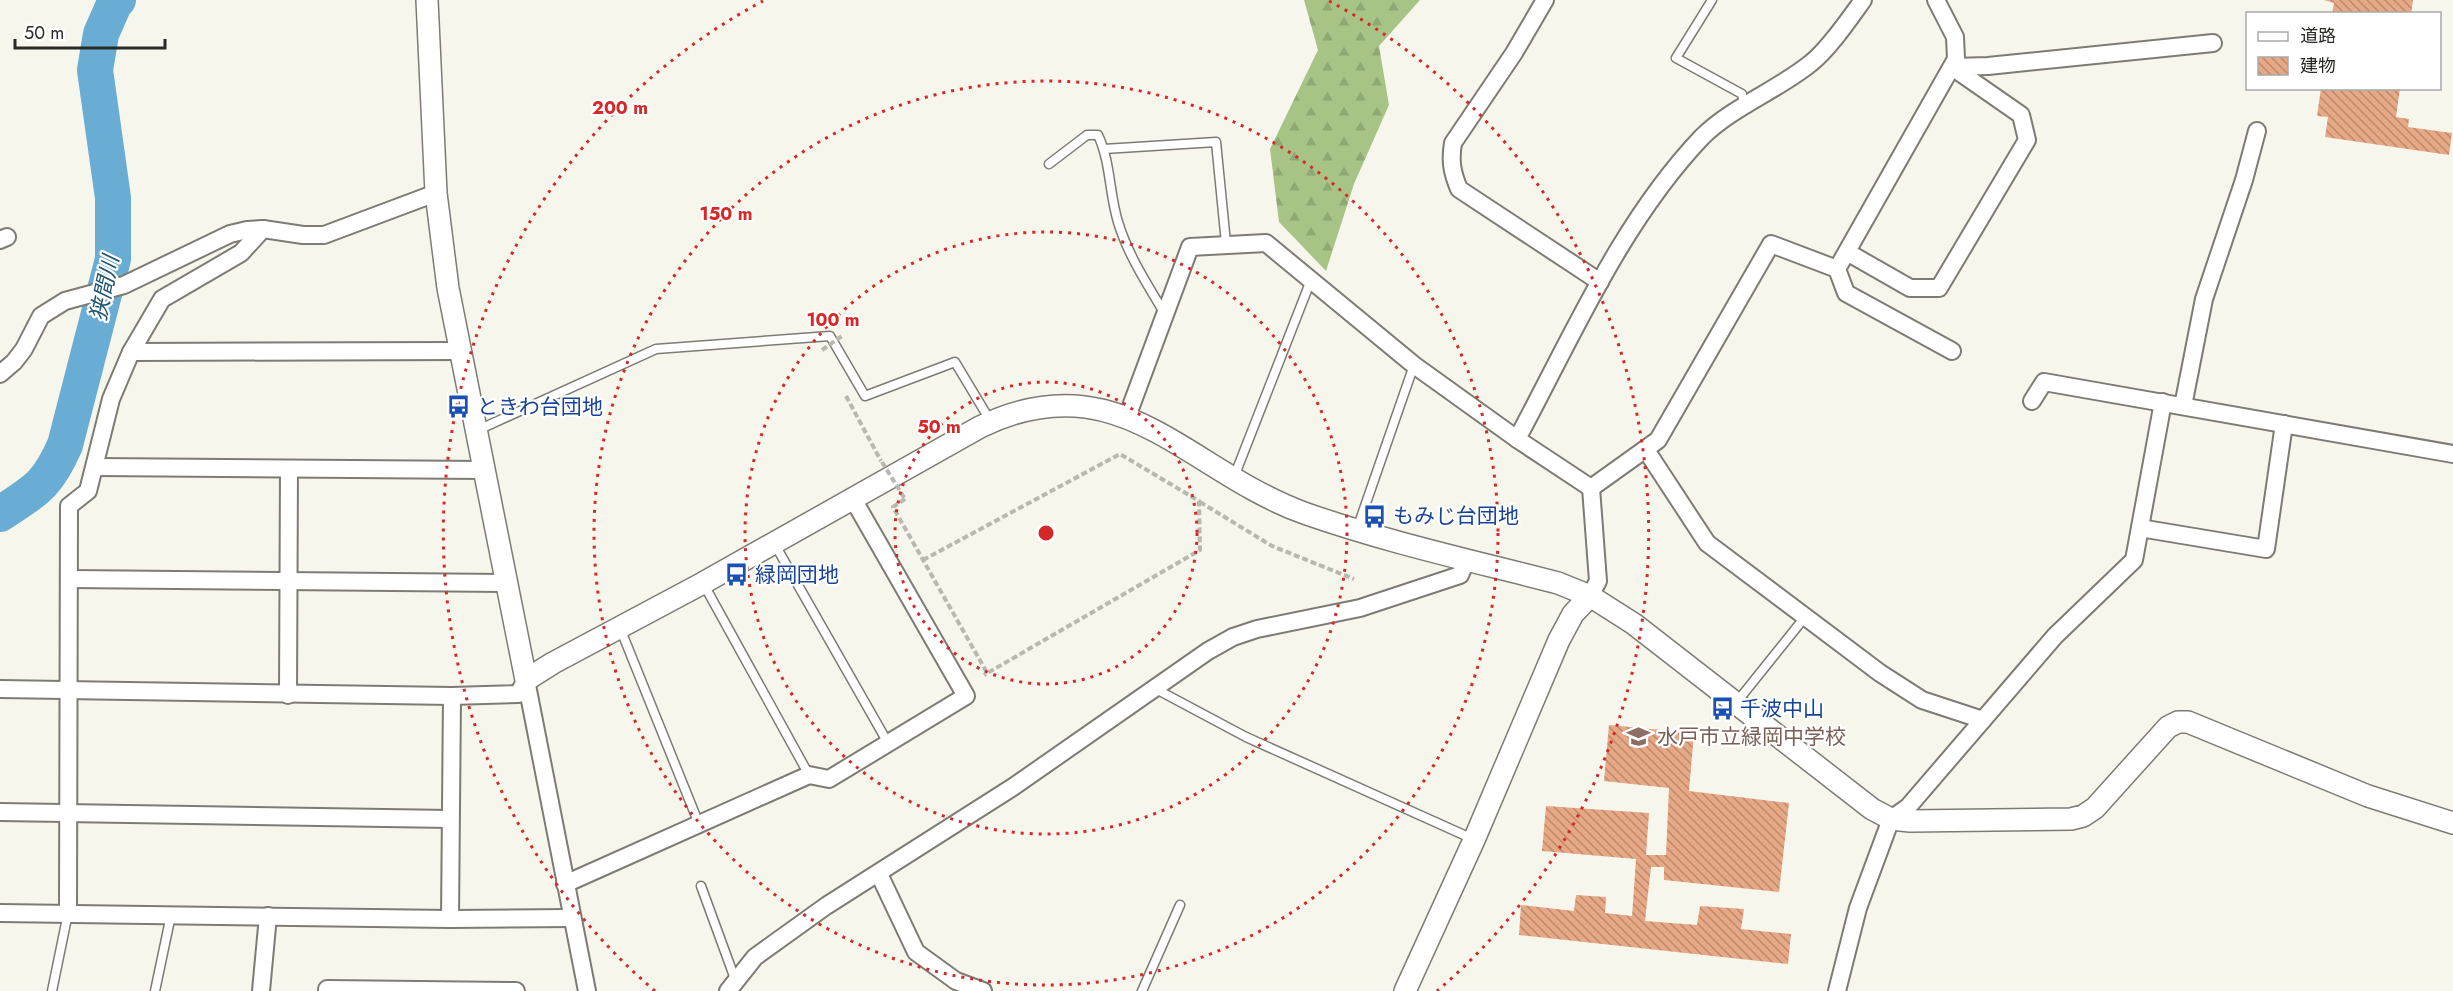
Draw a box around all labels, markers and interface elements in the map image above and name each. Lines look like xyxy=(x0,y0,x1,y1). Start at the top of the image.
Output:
scale bar xyxy=(15,12,165,50)
legend xyxy=(2246,12,2441,90)
text: 50 m xyxy=(24,20,64,46)
text: 道路 xyxy=(2300,23,2336,49)
text: 建物 xyxy=(2300,53,2336,79)
text: 200 m xyxy=(592,95,648,121)
text: 150 m xyxy=(700,201,752,227)
water label: 狭間川 xyxy=(81,250,127,324)
text: 100 m xyxy=(806,307,860,333)
place label: ときわ台団地 xyxy=(477,392,603,422)
bus stop icon: ときわ台団地 xyxy=(446,394,472,420)
text: 50 m xyxy=(917,414,961,440)
place label: もみじ台団地 xyxy=(1393,501,1519,531)
bus stop icon: もみじ台団地 xyxy=(1362,503,1388,529)
centre of rings xyxy=(1036,523,1056,543)
place label: 緑岡団地 xyxy=(755,560,839,590)
bus stop icon: 緑岡団地 xyxy=(724,562,750,588)
place label: 千波中山 xyxy=(1740,694,1824,724)
bus stop icon: 千波中山 xyxy=(1709,696,1735,722)
place label: 水戸市立緑岡中学校 xyxy=(1657,722,1846,752)
school or university icon: 水戸市立緑岡中学校 xyxy=(1626,724,1652,750)

